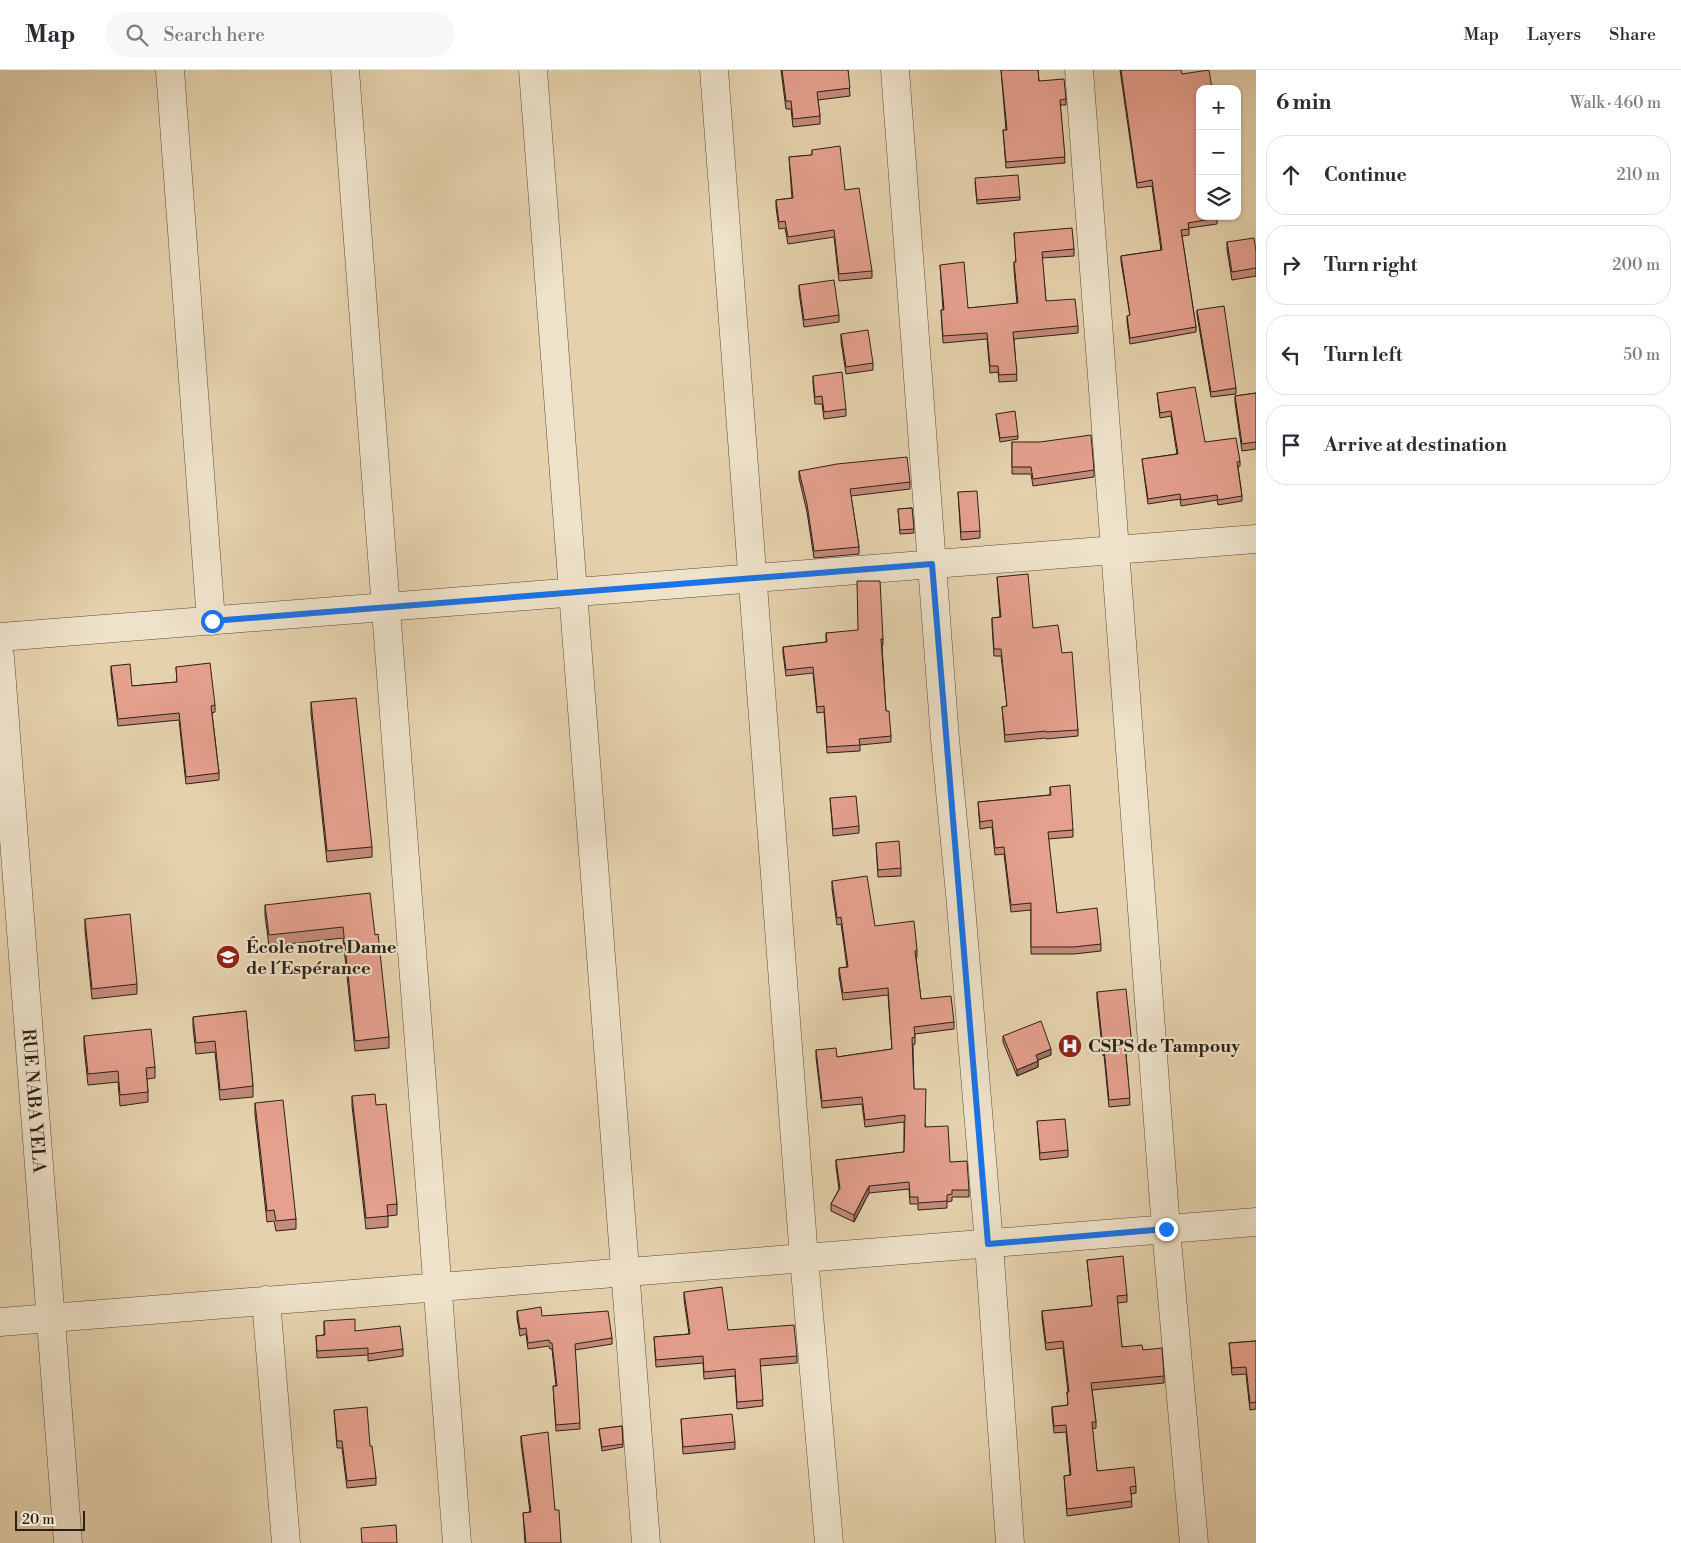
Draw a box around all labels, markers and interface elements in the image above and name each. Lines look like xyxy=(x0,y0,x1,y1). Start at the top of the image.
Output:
search box xyxy=(105,12,455,57)
text: Map xyxy=(25,20,75,50)
icon: search xyxy=(123,21,151,49)
text: Search here xyxy=(163,23,265,47)
text: Map xyxy=(1464,23,1499,46)
text: Layers xyxy=(1527,23,1581,46)
text: Share xyxy=(1609,23,1656,46)
map controls xyxy=(1196,85,1241,220)
button: + xyxy=(1196,85,1241,130)
text: 6 min xyxy=(1276,90,1331,116)
text: Walk · 460 m xyxy=(1570,93,1661,113)
button: − xyxy=(1196,130,1241,175)
icon: ahead xyxy=(1277,161,1305,189)
text: Continue xyxy=(1324,163,1407,187)
text: 210 m xyxy=(1616,165,1660,185)
button: layers xyxy=(1196,175,1241,220)
icon: right xyxy=(1277,251,1305,279)
text: Turn right xyxy=(1324,253,1417,277)
text: 200 m xyxy=(1612,255,1660,275)
icon: left xyxy=(1277,341,1305,369)
text: Turn left xyxy=(1324,343,1403,367)
text: 50 m xyxy=(1623,345,1660,365)
icon: arrive xyxy=(1277,431,1305,459)
text: Arrive at destination xyxy=(1324,433,1507,457)
route start xyxy=(201,610,224,633)
place label: École notre Dame de l´Espérance xyxy=(246,936,397,980)
school or university icon: École notre Dame de l´Espérance xyxy=(215,944,241,970)
street label: RUE NABA YELA xyxy=(17,1028,51,1174)
hospital icon: CSPS de Tampouy xyxy=(1057,1033,1083,1059)
place label: CSPS de Tampouy xyxy=(1088,1035,1241,1058)
route end xyxy=(1155,1218,1178,1241)
scale bar xyxy=(15,1508,85,1531)
text: 20 m xyxy=(22,1511,54,1529)

